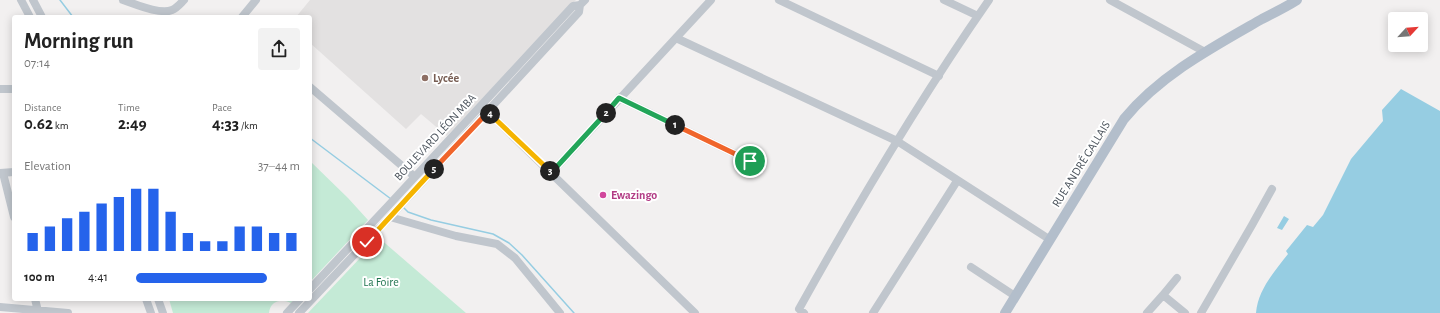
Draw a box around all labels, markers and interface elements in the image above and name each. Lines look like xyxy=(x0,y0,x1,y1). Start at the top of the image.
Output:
north arrow xyxy=(1388,12,1428,52)
map controls xyxy=(1388,12,1428,52)
button: share xyxy=(258,28,300,70)
text: Morning run xyxy=(24,30,134,52)
text: 07:14 xyxy=(24,57,50,70)
place label: Lycée xyxy=(433,72,459,85)
marker: Lycée xyxy=(420,73,430,83)
street label: BOULEVARD LÉON MBA xyxy=(391,91,478,183)
text: Distance xyxy=(24,102,61,113)
text: Time xyxy=(118,102,140,113)
text: Pace xyxy=(212,102,232,113)
pin: 2 xyxy=(596,103,616,123)
pin: 4 xyxy=(480,104,500,124)
text: 2 xyxy=(603,107,609,118)
text: 4 xyxy=(487,108,493,119)
text: 0.62 xyxy=(24,115,53,132)
text: 2:49 xyxy=(118,115,147,132)
text: 4:33 xyxy=(212,115,239,132)
pin: 1 xyxy=(665,115,685,135)
street label: RUE ANDRÉ GALLAIS xyxy=(1049,118,1112,209)
text: 1 xyxy=(673,119,677,130)
text: km xyxy=(53,120,69,131)
text: /km xyxy=(239,120,258,131)
pin xyxy=(733,144,767,178)
icon: arrive xyxy=(739,150,761,172)
pin: 5 xyxy=(424,159,444,179)
text: Elevation xyxy=(24,160,71,173)
text: 37–44 m xyxy=(258,160,300,173)
pin: 3 xyxy=(540,161,560,181)
text: 5 xyxy=(432,163,436,174)
text: 3 xyxy=(548,165,552,176)
place label: Ewazingo xyxy=(611,189,657,201)
marker: Ewazingo xyxy=(598,190,608,200)
pin xyxy=(350,225,384,259)
icon: check xyxy=(356,231,378,253)
text: 100 m xyxy=(24,271,55,284)
text: 4:41 xyxy=(88,271,108,284)
park label: La Foire xyxy=(363,276,399,288)

